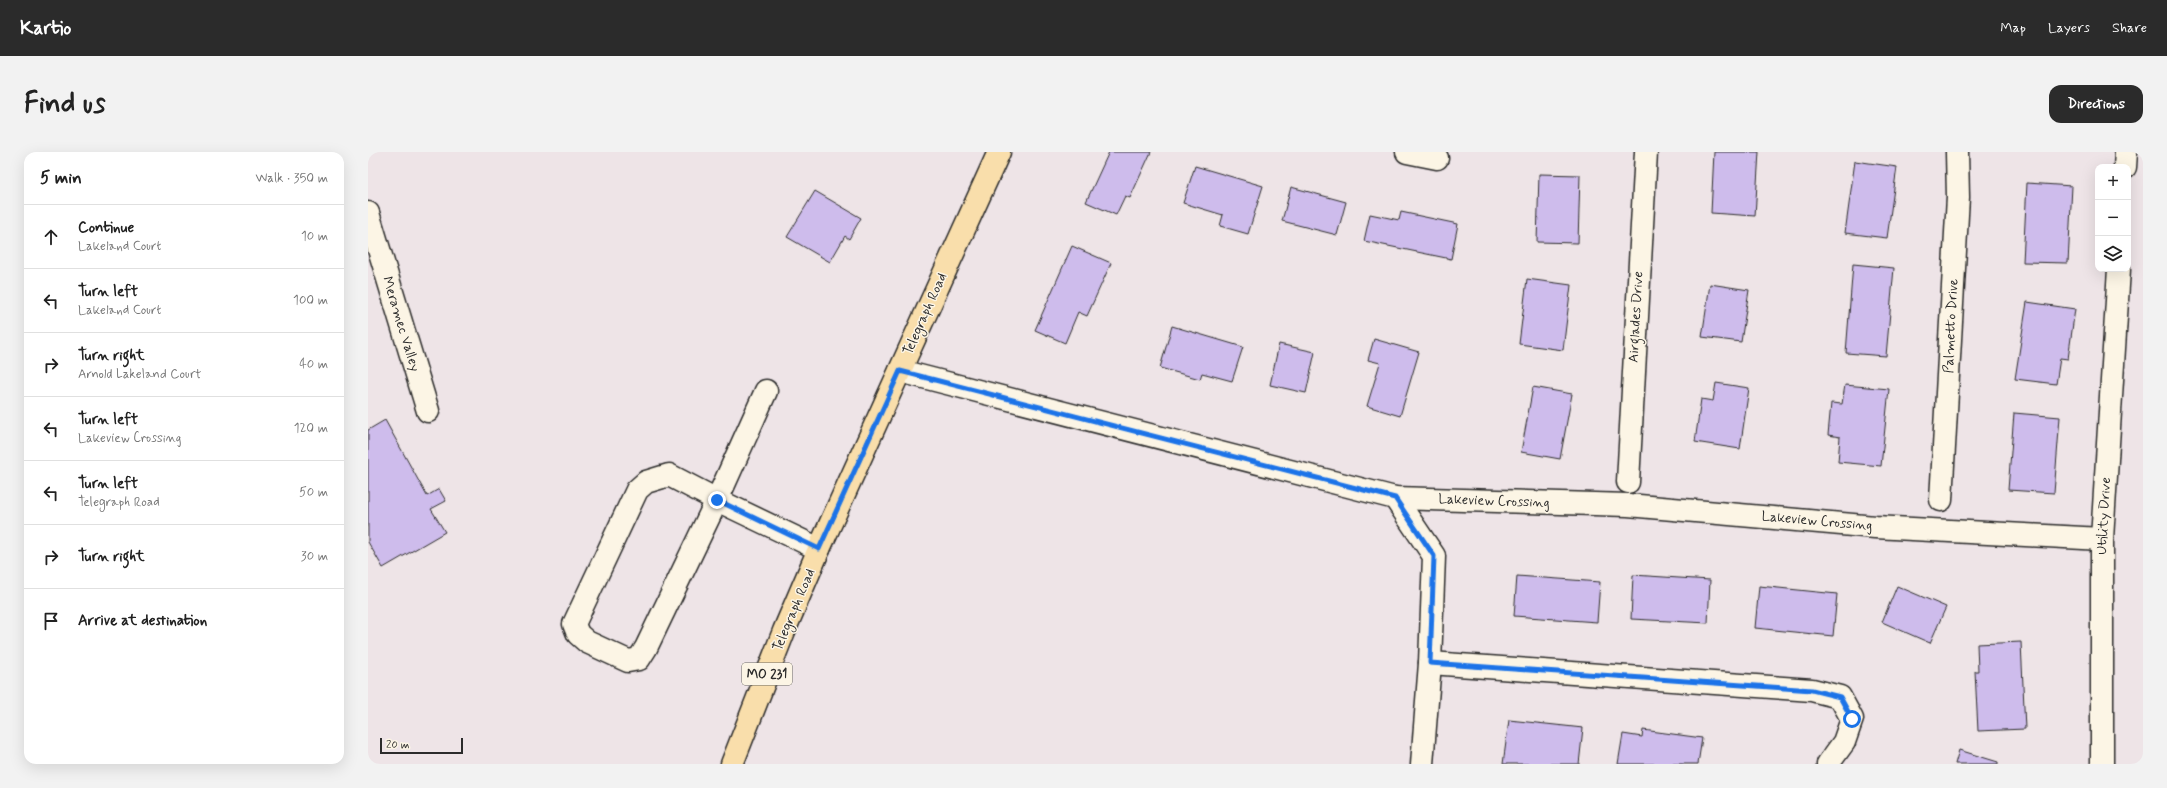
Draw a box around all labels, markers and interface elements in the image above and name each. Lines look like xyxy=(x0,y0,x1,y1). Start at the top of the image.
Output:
text: Kartio xyxy=(20,16,71,41)
text: Map xyxy=(2000,19,2026,37)
text: Layers xyxy=(2048,19,2090,37)
text: Share xyxy=(2112,19,2147,37)
button: Directions xyxy=(2049,85,2143,123)
text: Find us xyxy=(24,86,105,123)
map controls xyxy=(2095,164,2131,272)
button: + xyxy=(2095,164,2131,200)
text: 5 min xyxy=(40,167,82,189)
text: Walk · 350 m xyxy=(255,170,328,187)
button: − xyxy=(2095,200,2131,236)
text: Continue xyxy=(78,218,134,238)
icon: ahead xyxy=(40,226,62,248)
text: 10 m xyxy=(301,228,328,245)
button: layers xyxy=(2095,236,2131,272)
text: Lakeland Court xyxy=(78,238,161,255)
street label: Telegraph Road xyxy=(899,270,952,358)
street label: Airglades Drive xyxy=(1625,271,1649,363)
street label: Meramec Valley xyxy=(378,274,424,374)
street label: Palmetto Drive xyxy=(1940,278,1962,374)
text: Turn left xyxy=(78,282,138,302)
icon: left xyxy=(40,290,62,312)
text: 100 m xyxy=(293,292,328,309)
text: Lakeland Court xyxy=(78,302,161,319)
text: Turn right xyxy=(78,346,145,366)
icon: right xyxy=(40,354,62,376)
text: 40 m xyxy=(299,356,328,373)
text: Arnold Lakeland Court xyxy=(78,366,201,383)
text: Turn left xyxy=(78,410,138,430)
icon: left xyxy=(40,418,62,440)
text: 120 m xyxy=(294,420,328,437)
text: Lakeview Crossing xyxy=(78,430,182,447)
text: Turn left xyxy=(78,474,138,494)
street label: Utility Drive xyxy=(2093,477,2115,555)
icon: left xyxy=(40,482,62,504)
text: 50 m xyxy=(299,484,328,501)
street label: Lakeview Crossing xyxy=(1438,490,1550,512)
route end xyxy=(708,491,726,509)
text: Telegraph Road xyxy=(78,494,160,511)
street label: Lakeview Crossing xyxy=(1761,507,1873,535)
icon: right xyxy=(40,546,62,568)
text: Turn right xyxy=(78,547,145,567)
text: 30 m xyxy=(301,548,328,565)
street label: Telegraph Road xyxy=(769,566,820,654)
icon: arrive xyxy=(40,610,62,632)
text: Arrive at destination xyxy=(78,611,207,631)
road number: MO 231 xyxy=(742,663,792,685)
route start xyxy=(1843,710,1861,728)
scale bar xyxy=(380,736,463,755)
text: 20 m xyxy=(386,738,409,752)

